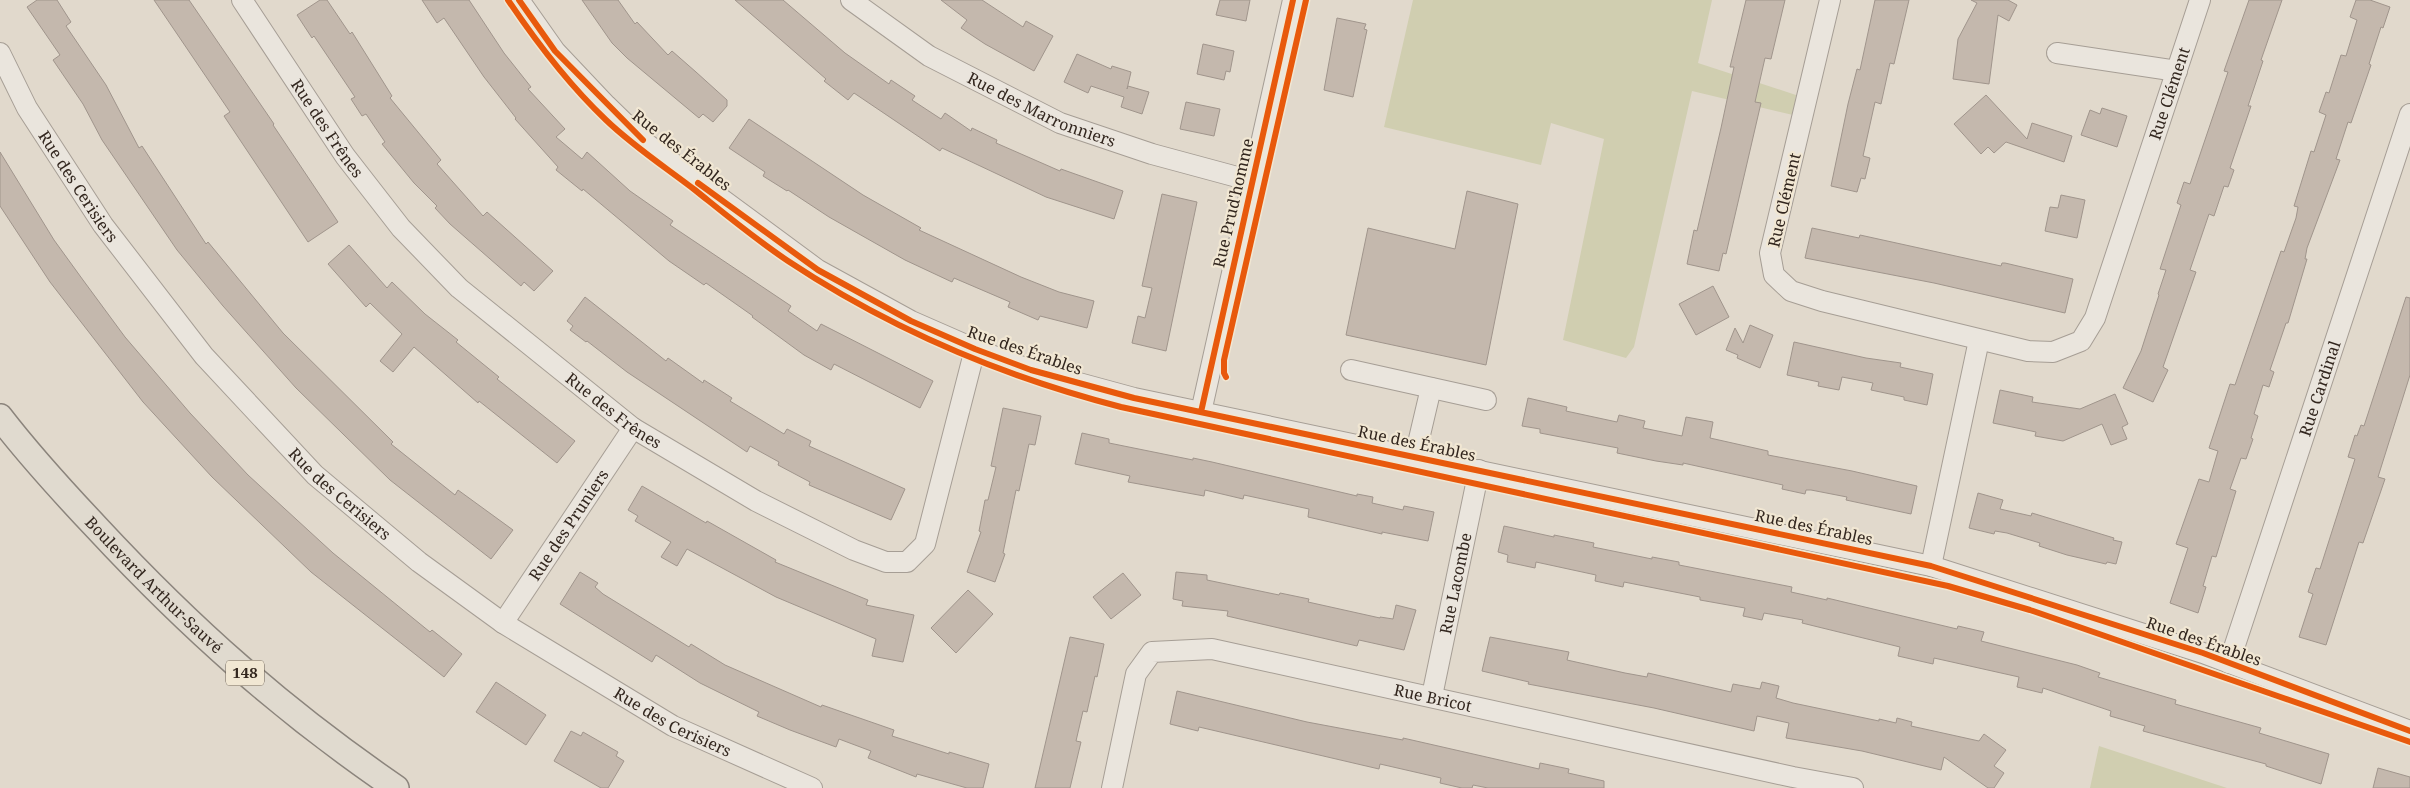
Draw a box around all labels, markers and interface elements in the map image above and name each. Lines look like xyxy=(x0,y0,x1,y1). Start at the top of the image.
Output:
street label: Rue Clément xyxy=(2144,44,2195,142)
street label: Rue des Marronniers xyxy=(964,67,1119,152)
street label: Rue des Frênes xyxy=(286,75,369,182)
street label: Rue des Érables xyxy=(628,104,736,196)
street label: Rue des Cerisiers xyxy=(33,126,123,247)
street label: Rue Prud'homme xyxy=(1207,136,1259,270)
street label: Rue Clément xyxy=(1762,150,1806,249)
street label: Rue des Érables xyxy=(965,320,1085,380)
street label: Rue Cardinal xyxy=(2294,338,2345,439)
street label: Rue des Frênes xyxy=(561,367,666,454)
street label: Rue des Érables xyxy=(1356,420,1478,466)
street label: Rue des Cerisiers xyxy=(284,443,396,545)
street label: Rue des Pruniers xyxy=(523,465,613,585)
street label: Rue des Érables xyxy=(1753,504,1875,550)
street label: Boulevard Arthur-Sauvé xyxy=(80,511,228,658)
street label: Rue Lacombe xyxy=(1434,531,1477,636)
street label: Rue des Érables xyxy=(2144,611,2264,671)
road number: 148 xyxy=(226,660,264,686)
street label: Rue Bricot xyxy=(1392,678,1474,717)
street label: Rue des Cerisiers xyxy=(610,682,735,762)

